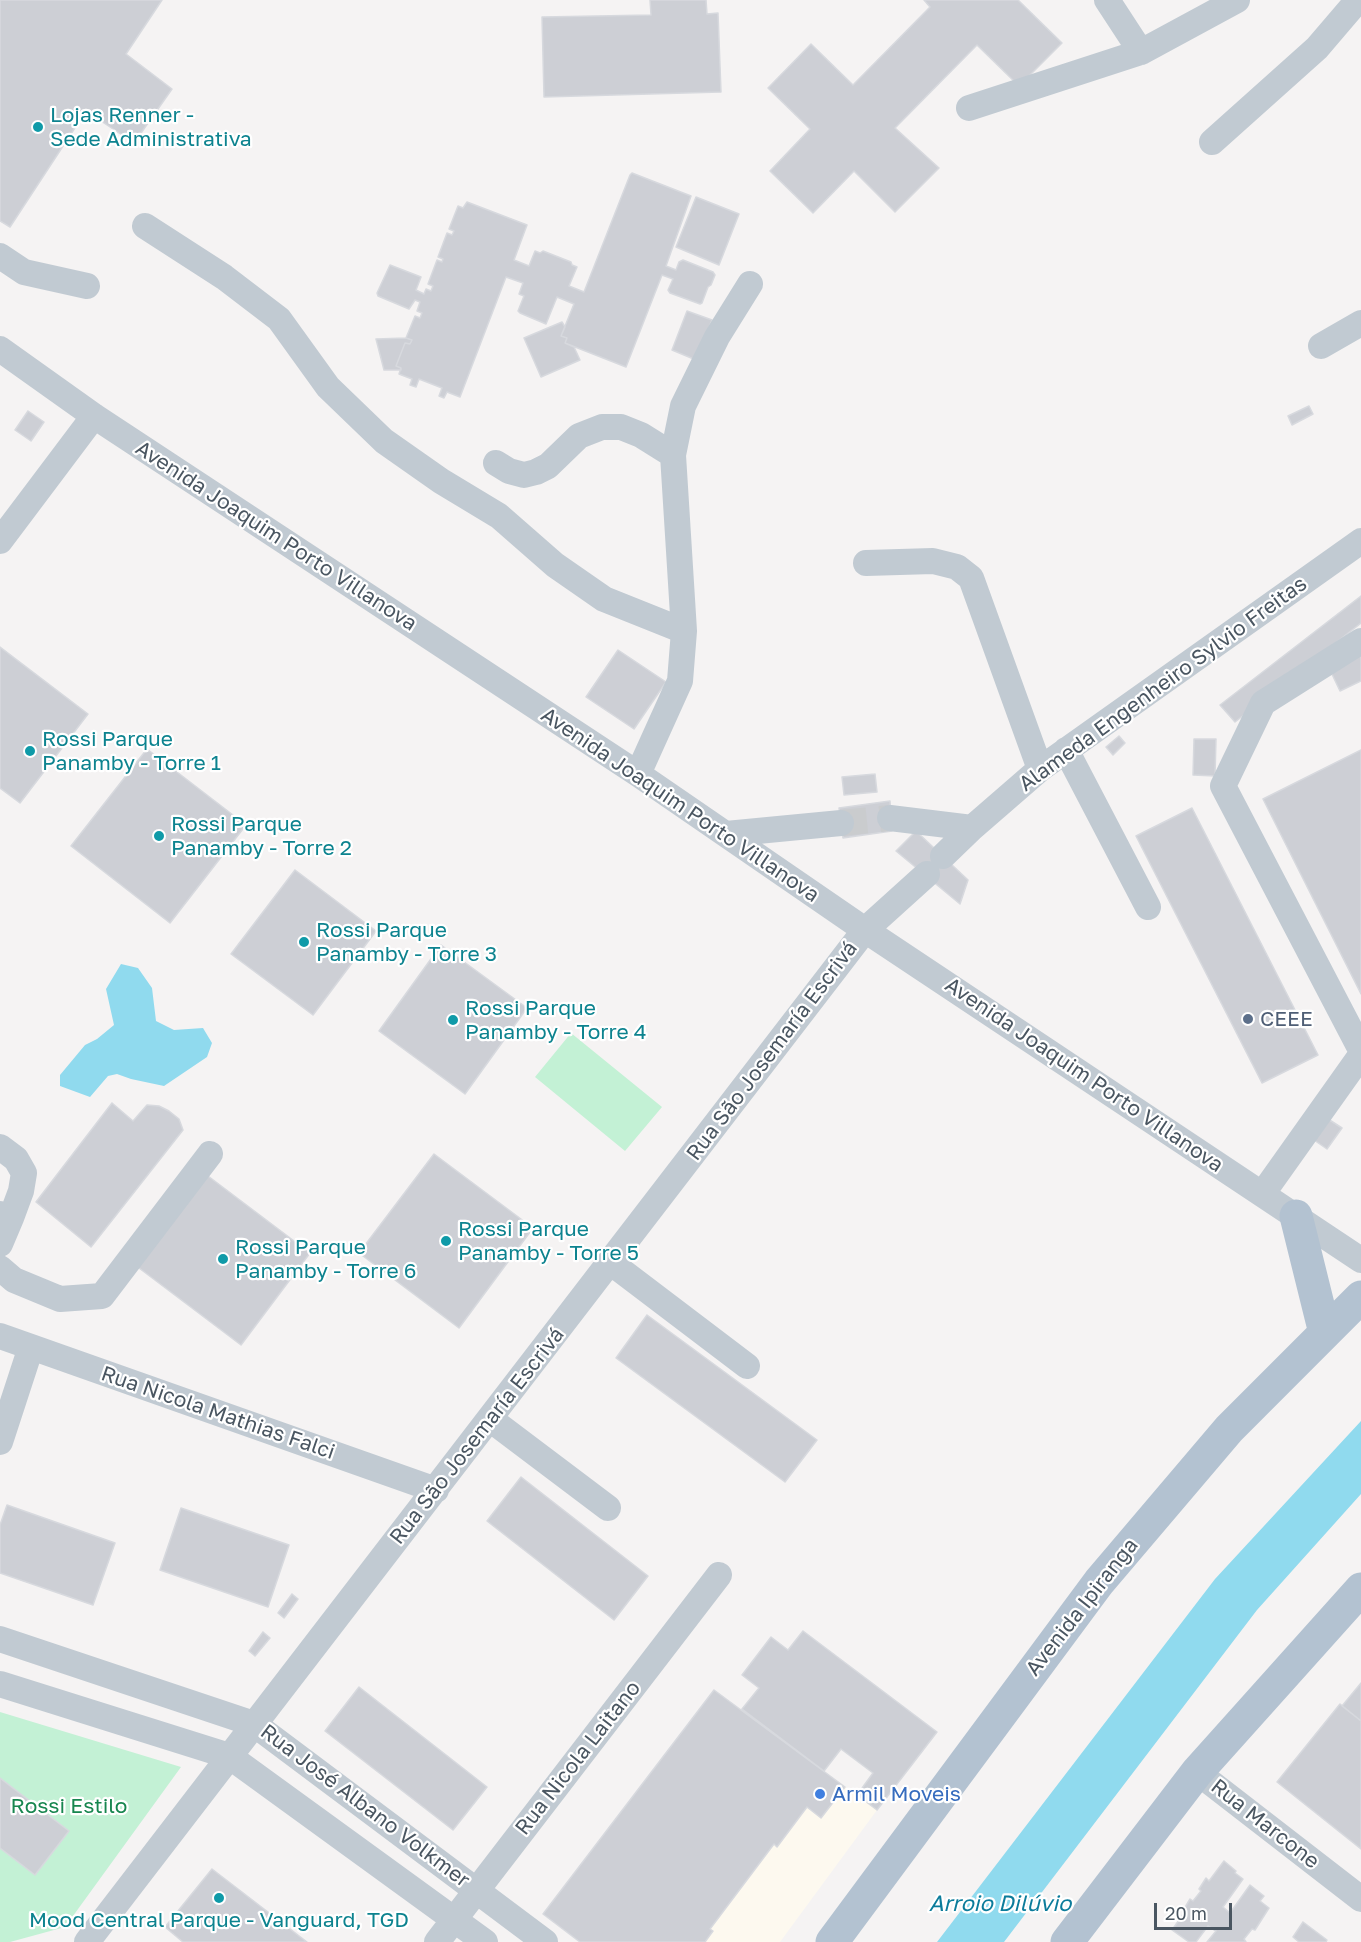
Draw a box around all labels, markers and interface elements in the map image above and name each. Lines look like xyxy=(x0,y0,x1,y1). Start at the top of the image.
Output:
place label: Lojas Renner - Sede Administrativa xyxy=(50,102,252,152)
marker: Lojas Renner - Sede Administrativa xyxy=(31,120,45,134)
street label: Avenida Joaquim Porto Villanova xyxy=(131,436,421,636)
street label: Alameda Engenheiro Sylvio Freitas xyxy=(1014,571,1312,797)
street label: Avenida Joaquim Porto Villanova xyxy=(536,702,824,908)
place label: Rossi Parque Panamby - Torre 1 xyxy=(42,726,221,776)
marker: Rossi Parque Panamby - Torre 1 xyxy=(23,744,37,758)
place label: Rossi Parque Panamby - Torre 2 xyxy=(171,811,352,861)
marker: Rossi Parque Panamby - Torre 2 xyxy=(152,829,166,843)
place label: Rossi Parque Panamby - Torre 3 xyxy=(316,917,497,967)
marker: Rossi Parque Panamby - Torre 3 xyxy=(297,935,311,949)
street label: Rua São Josemaría Escrivá xyxy=(681,936,863,1166)
street label: Avenida Joaquim Porto Villanova xyxy=(940,972,1228,1178)
place label: Rossi Parque Panamby - Torre 4 xyxy=(465,995,647,1045)
place label: CEEE xyxy=(1260,1006,1313,1032)
marker: CEEE xyxy=(1241,1012,1255,1026)
marker: Rossi Parque Panamby - Torre 4 xyxy=(446,1013,460,1027)
place label: Rossi Parque Panamby - Torre 5 xyxy=(458,1216,639,1266)
place label: Rossi Parque Panamby - Torre 6 xyxy=(235,1234,417,1284)
marker: Rossi Parque Panamby - Torre 5 xyxy=(439,1234,453,1248)
marker: Rossi Parque Panamby - Torre 6 xyxy=(216,1252,230,1266)
street label: Rua São Josemaría Escrivá xyxy=(385,1323,569,1549)
street label: Rua Nicola Mathias Falci xyxy=(98,1361,338,1465)
street label: Avenida Ipiranga xyxy=(1020,1533,1144,1681)
street label: Rua Nicola Laitano xyxy=(510,1676,646,1840)
street label: Rua José Albano Volkmer xyxy=(255,1719,475,1893)
street label: Rua Marcone xyxy=(1206,1774,1324,1874)
place label: Armil Moveis xyxy=(832,1781,961,1807)
marker: Armil Moveis xyxy=(813,1787,827,1801)
park label: Rossi Estilo xyxy=(11,1793,127,1819)
marker: Mood Central Parque - Vanguard, TGD xyxy=(212,1891,226,1905)
water label: Arroio Dilúvio xyxy=(929,1891,1071,1917)
scale bar xyxy=(1157,1891,1235,1929)
text: 20 m xyxy=(1165,1902,1207,1924)
place label: Mood Central Parque - Vanguard, TGD xyxy=(29,1907,409,1933)

